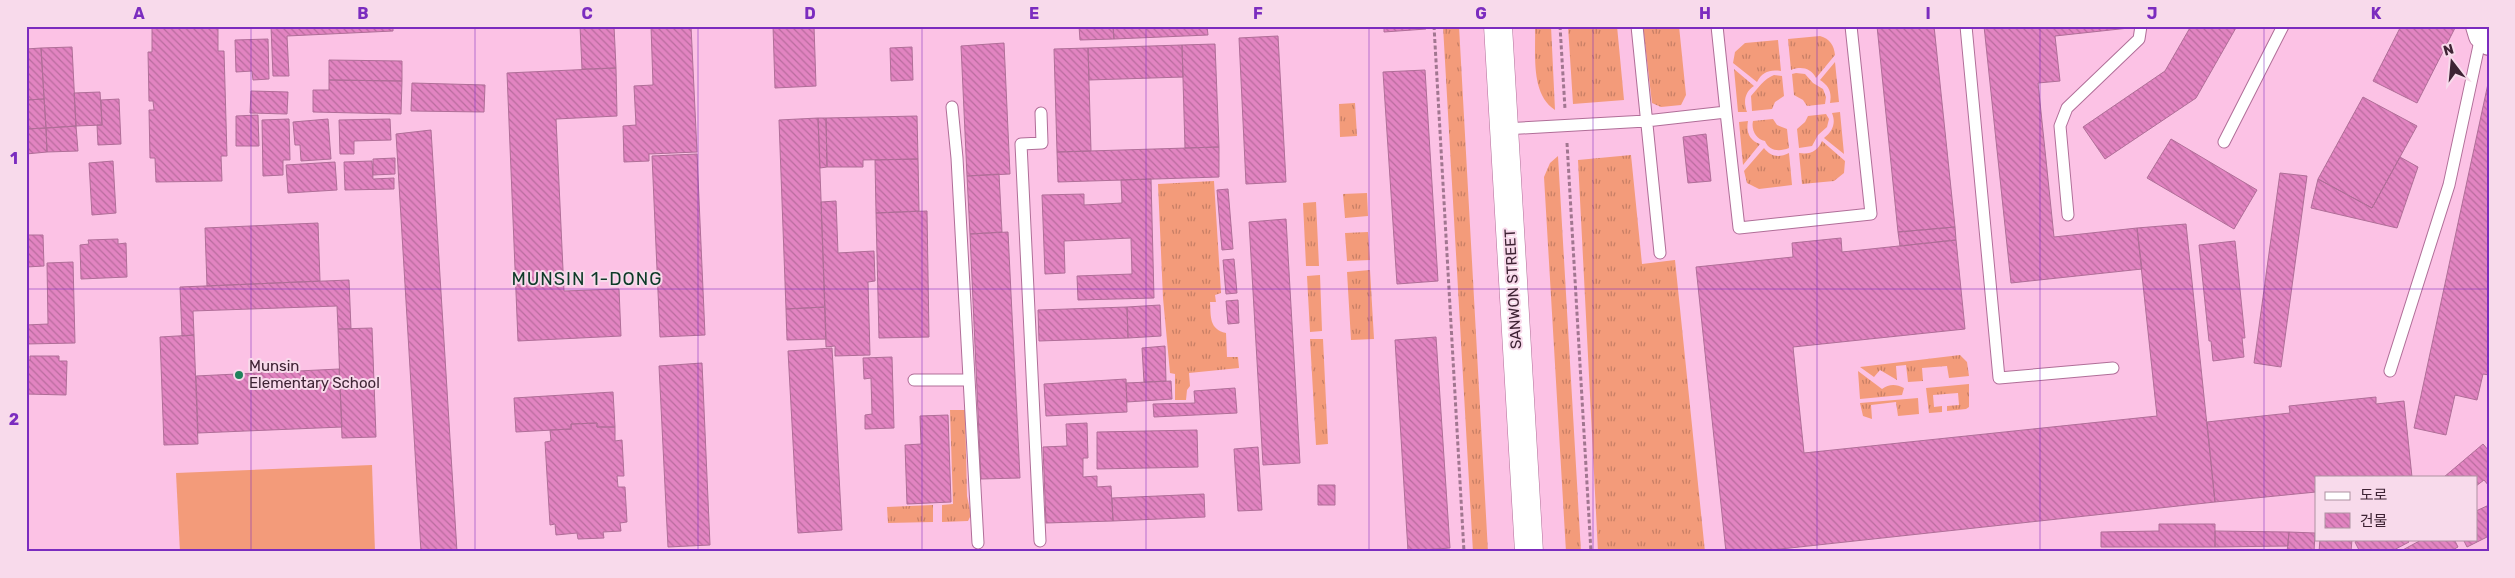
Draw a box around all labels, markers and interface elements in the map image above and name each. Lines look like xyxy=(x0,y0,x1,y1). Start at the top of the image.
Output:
text: A xyxy=(133,4,145,23)
text: B xyxy=(357,4,369,23)
text: C xyxy=(581,4,593,23)
text: D xyxy=(804,4,816,23)
text: E xyxy=(1029,4,1039,23)
text: F xyxy=(1253,4,1263,23)
text: G xyxy=(1475,4,1487,23)
text: H xyxy=(1699,4,1711,23)
text: I xyxy=(1925,4,1931,23)
text: J xyxy=(2147,4,2157,23)
text: K xyxy=(2371,4,2382,23)
north arrow xyxy=(2428,38,2478,88)
text: N xyxy=(2441,40,2456,60)
text: 1 xyxy=(10,149,18,168)
street label: SANWON STREET xyxy=(1501,228,1525,350)
district label: MUNSIN 1-DONG xyxy=(511,268,663,290)
place label: Munsin Elementary School xyxy=(249,357,380,392)
marker: Munsin Elementary School xyxy=(233,369,245,381)
text: 2 xyxy=(9,410,19,429)
legend xyxy=(2315,476,2478,540)
text: 도로 xyxy=(2360,486,2388,504)
text: 건물 xyxy=(2360,512,2388,530)

